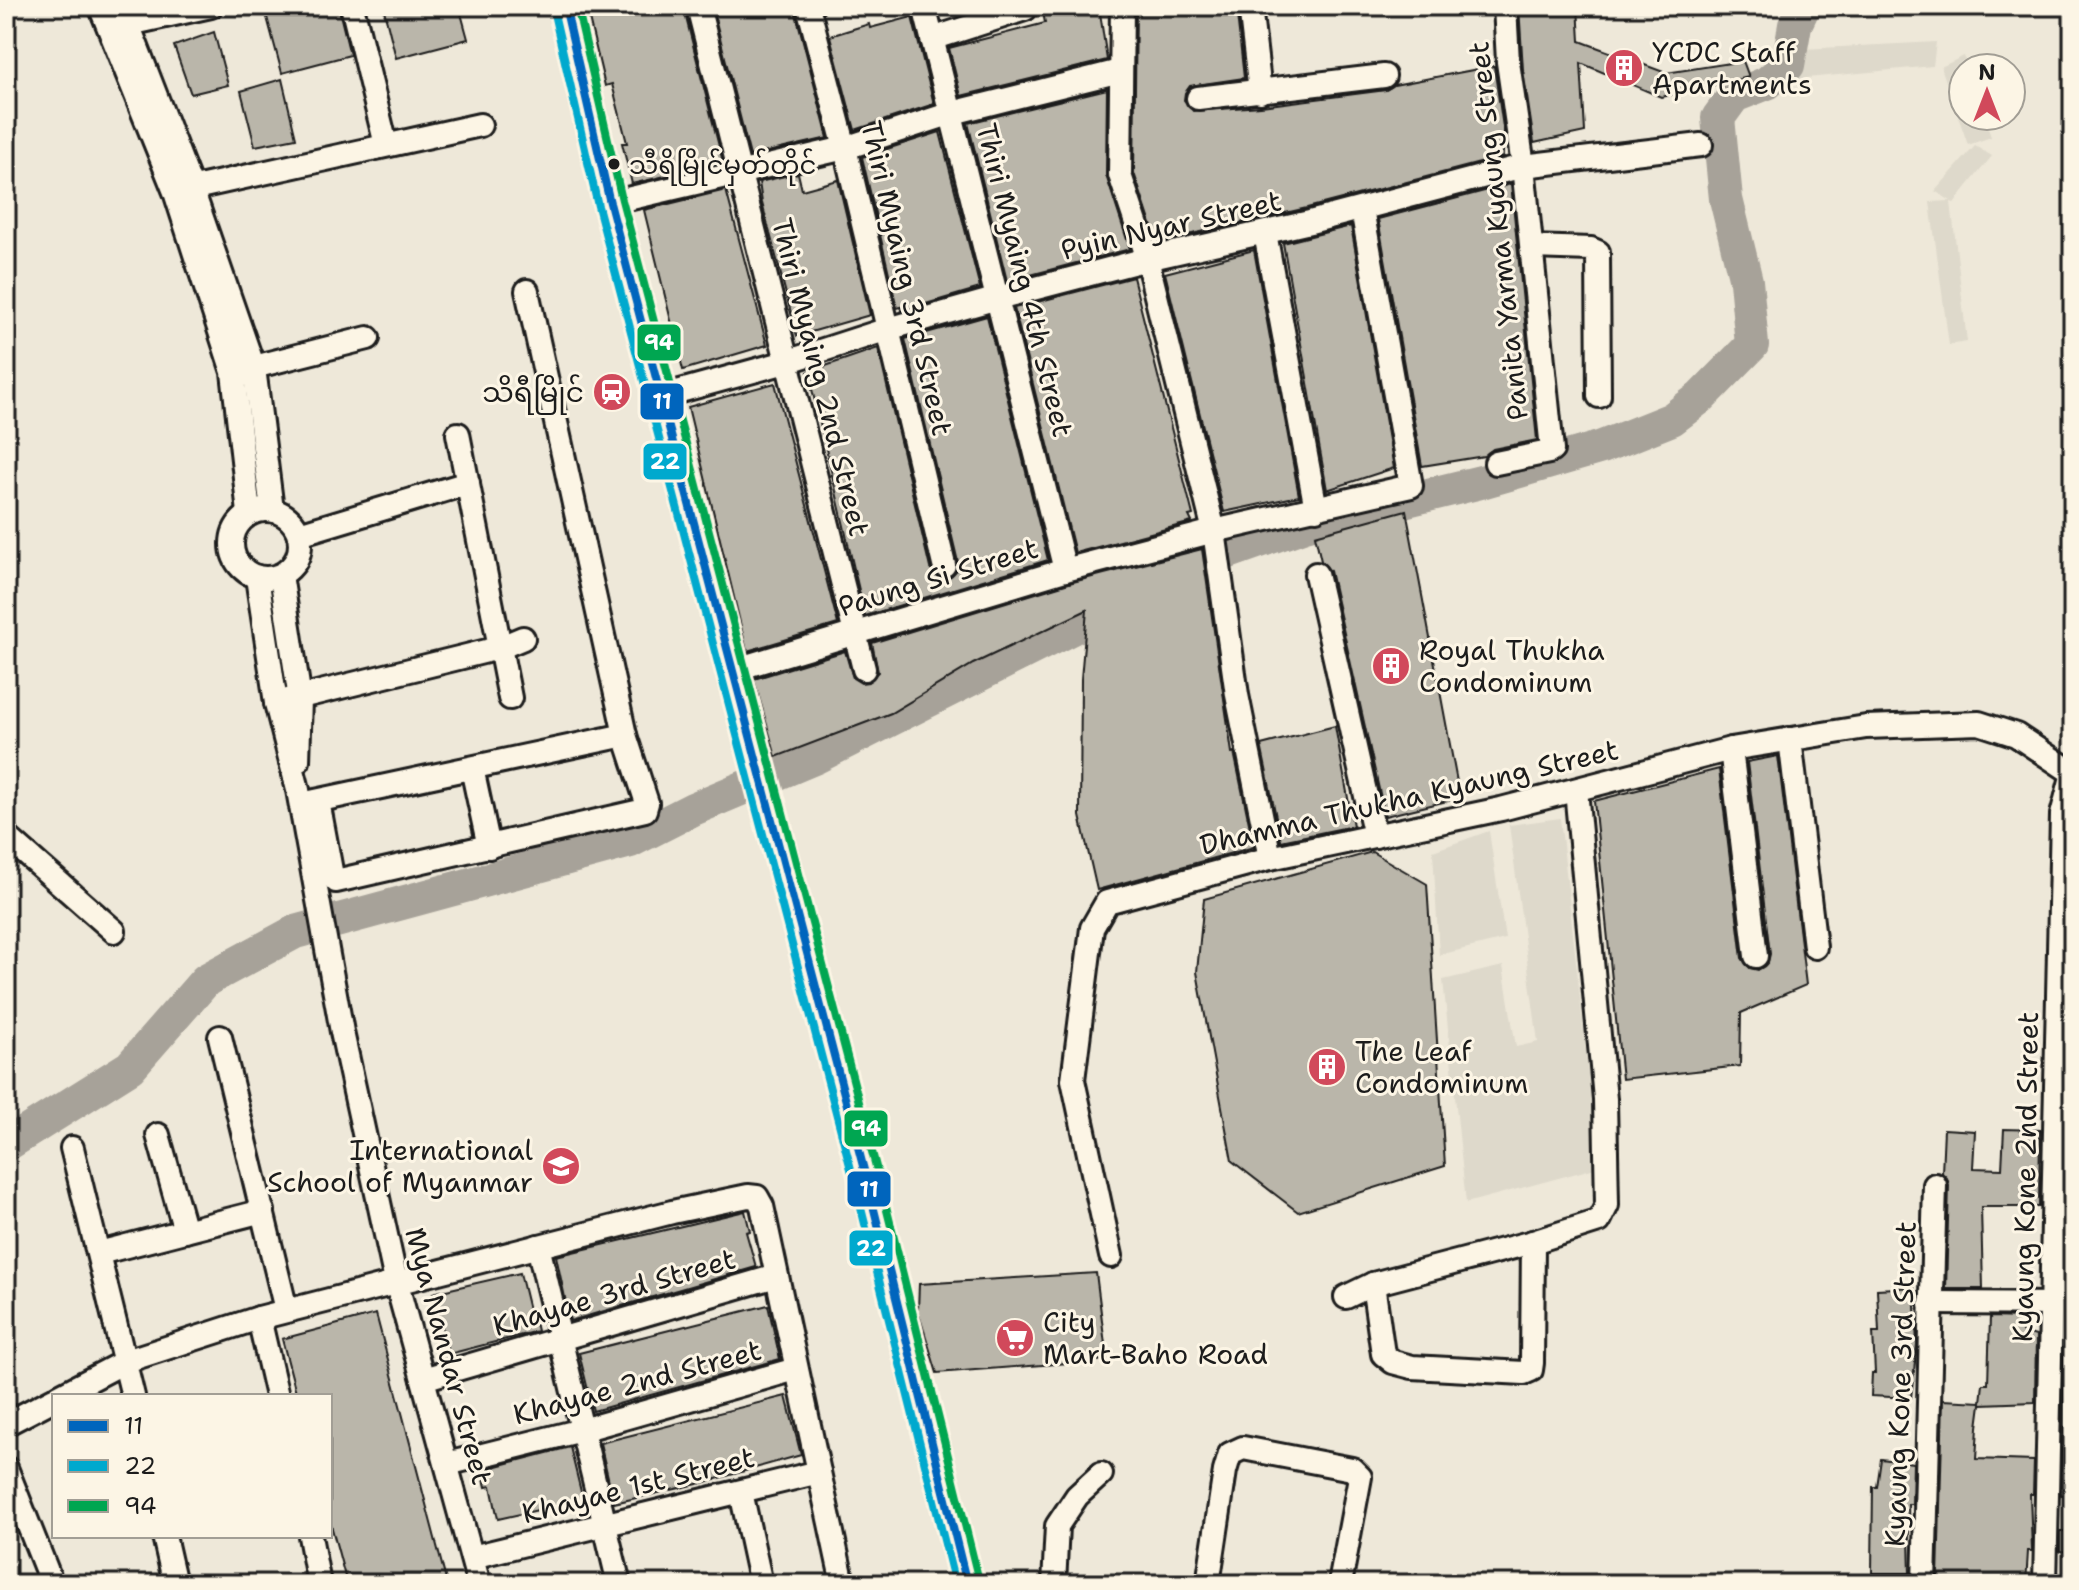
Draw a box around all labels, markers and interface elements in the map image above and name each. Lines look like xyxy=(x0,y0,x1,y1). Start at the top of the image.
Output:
place label: YCDC Staff Apartments xyxy=(1652,33,1812,103)
street label: Panita Yarma Kyaung Street xyxy=(1459,40,1537,422)
building icon: YCDC Staff Apartments xyxy=(1603,47,1645,89)
north arrow xyxy=(1947,52,2027,132)
text: N xyxy=(1978,58,1996,87)
street label: Thiri Myaing 3rd Street xyxy=(852,117,962,439)
street label: Thiri Myaing 4th Street xyxy=(968,119,1082,441)
place label: သီရိမြိုင်မှတ်တိုင် xyxy=(629,147,816,186)
marker: သီရိမြိုင်မှတ်တိုင် xyxy=(606,156,622,172)
street label: Pyin Nyar Street xyxy=(1057,181,1285,269)
street label: Thiri Myaing 2nd Street xyxy=(763,214,879,540)
line badge: 94 xyxy=(636,323,682,362)
text: 94 xyxy=(644,328,675,357)
station icon: သိရီမြိုင် xyxy=(591,371,633,413)
place label: သိရီမြိုင် xyxy=(482,373,584,415)
line badge: 11 xyxy=(639,382,685,421)
text: 11 xyxy=(652,387,672,416)
line badge: 22 xyxy=(642,442,688,481)
text: 22 xyxy=(650,447,680,476)
street label: Paung Si Street xyxy=(834,529,1042,625)
place label: Royal Thukha Condominum xyxy=(1419,631,1605,701)
building icon: Royal Thukha Condominum xyxy=(1370,645,1412,687)
street label: Dhamma Thukha Kyaung Street xyxy=(1196,730,1622,864)
street label: Kyaung Kone 2nd Street xyxy=(2003,1011,2047,1343)
place label: The Leaf Condominum xyxy=(1355,1032,1528,1102)
building icon: The Leaf Condominum xyxy=(1306,1046,1348,1088)
line badge: 94 xyxy=(843,1109,889,1148)
text: 94 xyxy=(851,1114,882,1143)
place label: International School of Myanmar xyxy=(267,1131,534,1201)
school or university icon: International School of Myanmar xyxy=(540,1145,582,1187)
line badge: 11 xyxy=(846,1170,892,1208)
text: 11 xyxy=(859,1175,879,1204)
street label: Kyaung Kone 3rd Street xyxy=(1875,1220,1925,1548)
street label: Mya Nandar Street xyxy=(396,1223,502,1489)
line badge: 22 xyxy=(848,1229,894,1267)
text: 22 xyxy=(856,1234,886,1263)
street label: Khayae 3rd Street xyxy=(488,1239,740,1345)
place label: City Mart-Baho Road xyxy=(1043,1303,1268,1373)
supermarket icon: City Mart-Baho Road xyxy=(994,1317,1036,1359)
street label: Khayae 2nd Street xyxy=(509,1331,765,1433)
legend xyxy=(52,1394,332,1538)
text: 11 xyxy=(124,1410,143,1442)
street label: Khayae 1st Street xyxy=(518,1438,758,1532)
text: 22 xyxy=(124,1450,156,1482)
text: 94 xyxy=(124,1490,157,1522)

